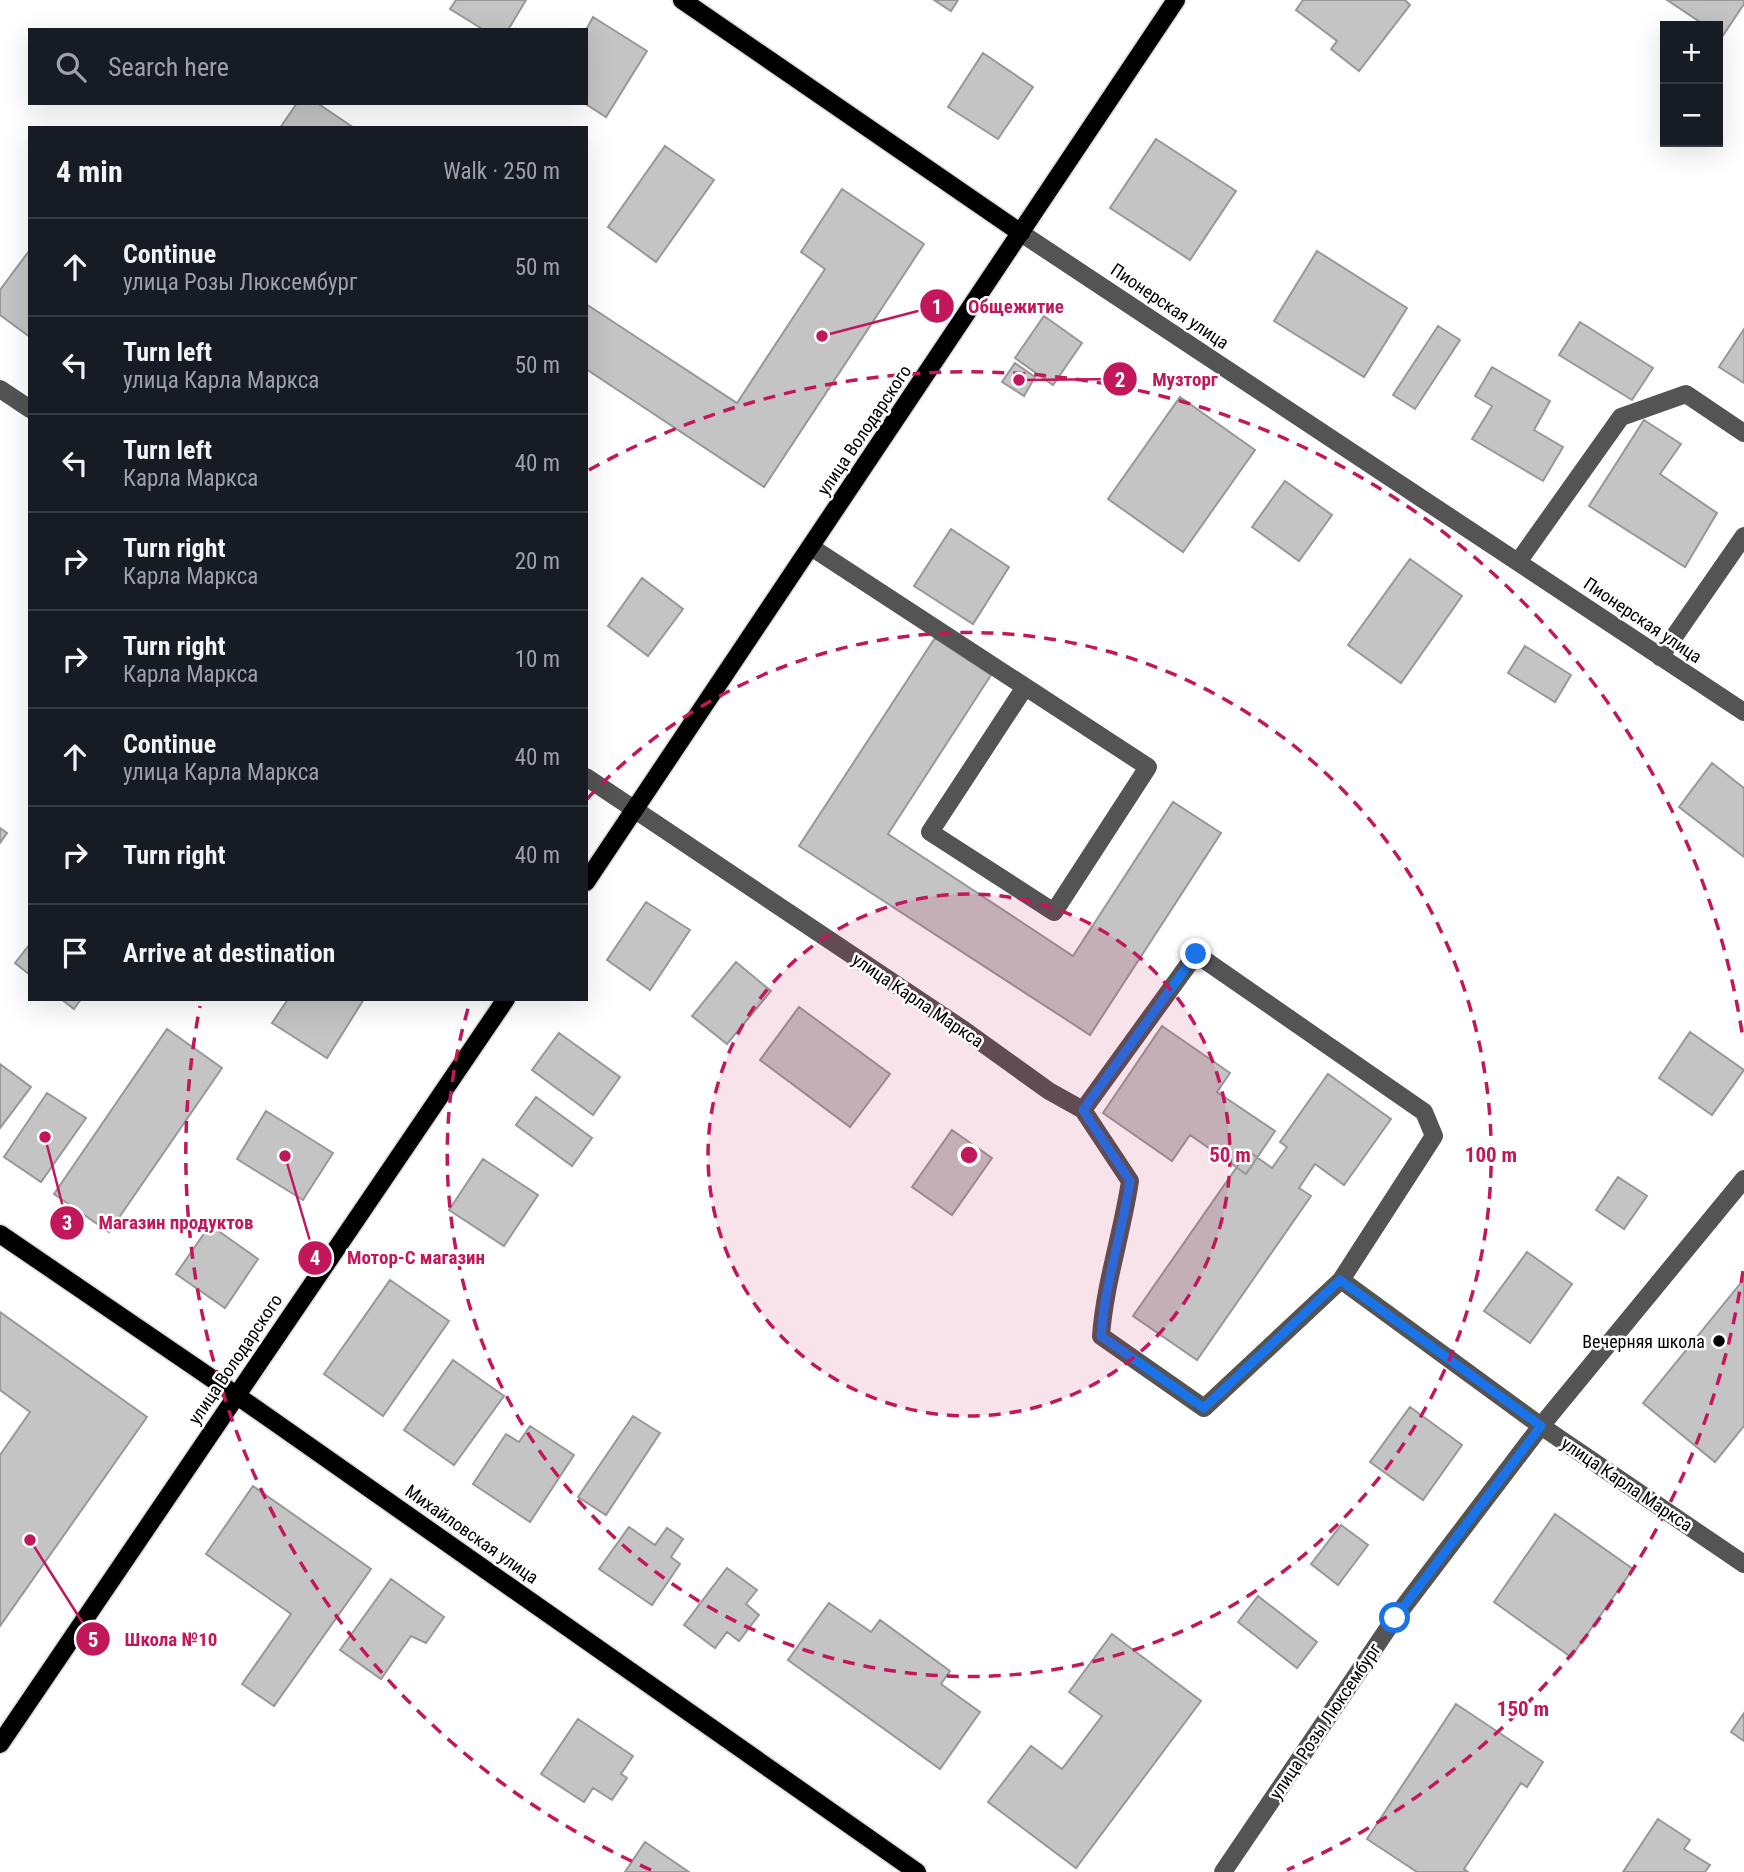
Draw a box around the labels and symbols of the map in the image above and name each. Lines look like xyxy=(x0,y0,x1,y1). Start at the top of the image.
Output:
street label: Пионерская улица xyxy=(1107,259,1233,353)
callout: Общежитие xyxy=(919,286,1078,326)
text: 1 xyxy=(932,295,942,319)
text: Общежитие xyxy=(968,295,1064,318)
callout: Музторг xyxy=(1103,359,1231,399)
street label: улица Володарского xyxy=(813,361,915,499)
text: 2 xyxy=(1115,368,1125,392)
text: Музторг xyxy=(1152,368,1218,391)
street label: Пионерская улица xyxy=(1580,573,1706,667)
route end xyxy=(1180,938,1211,969)
street label: улица Карла Маркса xyxy=(848,948,988,1052)
centre of rings xyxy=(957,1143,981,1167)
text: 50 m xyxy=(1209,1143,1251,1167)
text: 100 m xyxy=(1465,1143,1517,1167)
callout: Магазин продуктов xyxy=(50,1203,268,1243)
text: 3 xyxy=(62,1211,72,1235)
text: Магазин продуктов xyxy=(98,1211,254,1234)
callout: Мотор-С магазин xyxy=(298,1238,499,1278)
text: 4 xyxy=(310,1246,320,1270)
text: Мотор-С магазин xyxy=(347,1246,485,1269)
street label: улица Володарского xyxy=(184,1290,286,1428)
place label: Вечерняя школа xyxy=(1582,1331,1705,1352)
marker: Вечерняя школа xyxy=(1711,1333,1727,1349)
street label: улица Карла Маркса xyxy=(1557,1432,1697,1536)
street label: Михайловская улица xyxy=(401,1480,543,1588)
route start xyxy=(1379,1602,1410,1633)
callout: Школа №10 xyxy=(76,1619,232,1659)
text: 5 xyxy=(88,1628,98,1652)
text: Школа №10 xyxy=(125,1628,217,1651)
street label: улица Розы Люксембург xyxy=(1265,1639,1385,1803)
text: 150 m xyxy=(1497,1697,1549,1721)

